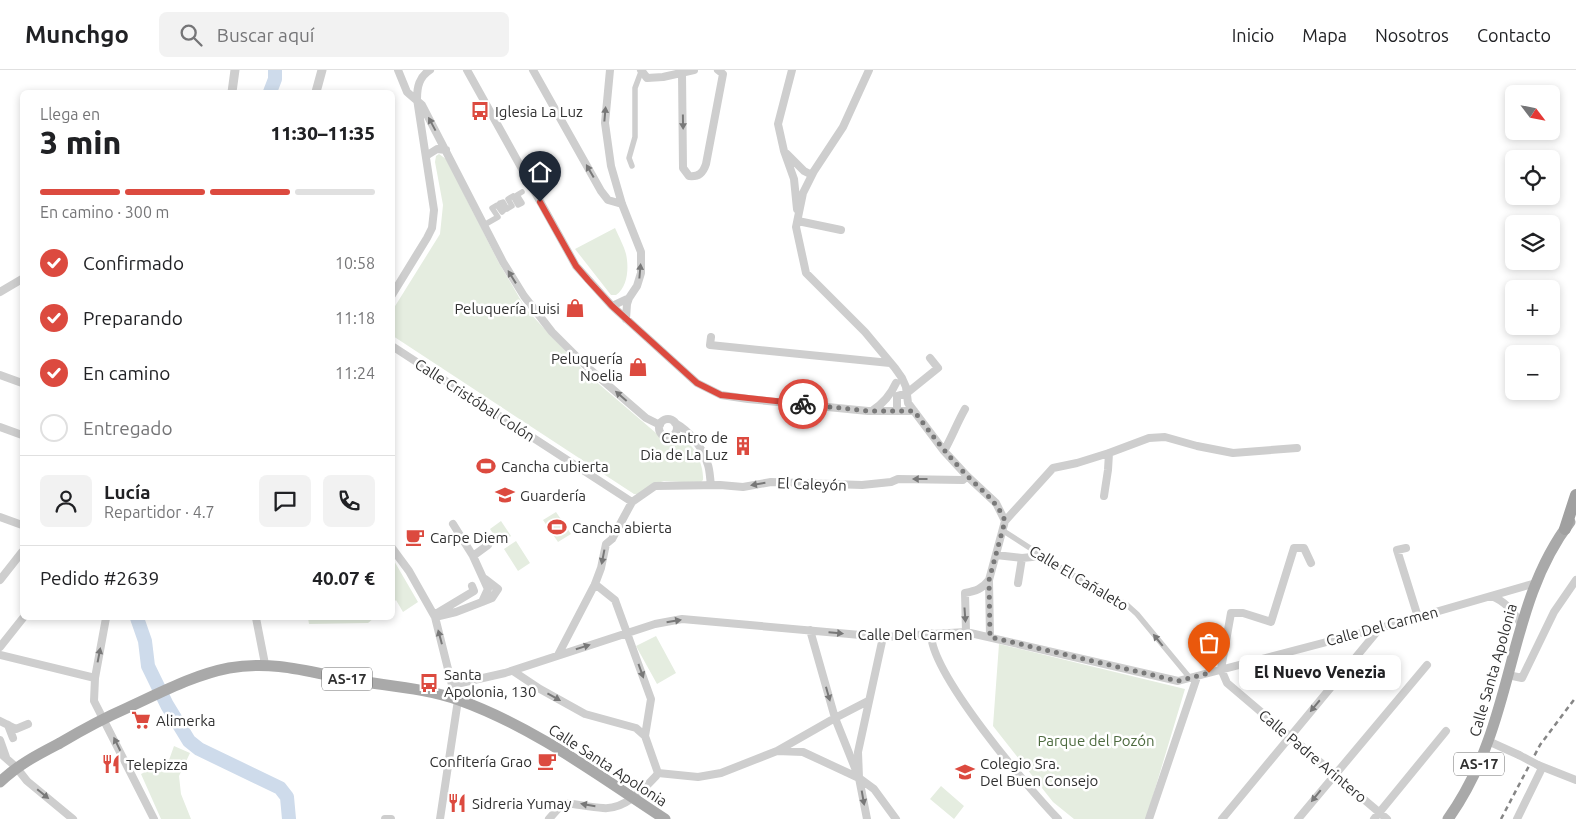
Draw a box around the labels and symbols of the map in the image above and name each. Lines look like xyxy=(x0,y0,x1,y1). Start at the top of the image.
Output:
north arrow xyxy=(1505,85,1560,140)
bus stop icon: Iglesia La Luz xyxy=(469,100,491,122)
place label: Iglesia La Luz xyxy=(495,103,583,120)
one-way arrow xyxy=(602,106,610,122)
one-way arrow xyxy=(679,114,687,130)
one-way arrow xyxy=(428,116,436,131)
pin xyxy=(519,151,561,202)
one-way arrow xyxy=(585,165,594,178)
one-way arrow xyxy=(636,263,644,279)
one-way arrow xyxy=(507,270,517,283)
shop icon: Peluquería Luisi xyxy=(564,297,586,319)
place label: Peluquería Luisi xyxy=(454,300,560,317)
place label: Peluquería Noelia xyxy=(551,350,623,384)
street label: Calle Cristóbal Colón xyxy=(412,355,538,445)
shop icon: Peluquería Noelia xyxy=(627,356,649,378)
courier xyxy=(778,379,828,429)
one-way arrow xyxy=(614,391,627,402)
place label: Centro de Dia de La Luz xyxy=(640,429,728,463)
building icon: Centro de Dia de La Luz xyxy=(732,435,754,457)
sports icon: Cancha cubierta xyxy=(475,455,497,477)
place label: Cancha cubierta xyxy=(501,458,609,475)
street label: El Caleyón xyxy=(777,474,847,494)
one-way arrow xyxy=(911,475,927,483)
one-way arrow xyxy=(750,481,766,489)
school or university icon: Guardería xyxy=(494,484,516,506)
place label: Guardería xyxy=(520,487,586,504)
sports icon: Cancha abierta xyxy=(546,516,568,538)
place label: Cancha abierta xyxy=(572,519,672,536)
cafe icon: Carpe Diem xyxy=(404,526,426,548)
place label: Carpe Diem xyxy=(430,529,509,546)
street label: Calle El Cañaleto xyxy=(1026,542,1132,614)
one-way arrow xyxy=(598,550,606,566)
street label: Calle Santa Apolonia xyxy=(1466,602,1520,738)
street label: Calle Del Carmen xyxy=(1324,603,1440,649)
one-way arrow xyxy=(961,608,969,624)
one-way arrow xyxy=(666,616,682,624)
pin xyxy=(1188,622,1230,673)
street label: Calle Del Carmen xyxy=(857,626,973,643)
one-way arrow xyxy=(828,629,844,637)
one-way arrow xyxy=(436,630,444,645)
one-way arrow xyxy=(1153,634,1164,647)
one-way arrow xyxy=(576,643,591,651)
one-way arrow xyxy=(96,647,104,663)
callout: El Nuevo Venezia xyxy=(1239,656,1402,690)
one-way arrow xyxy=(637,664,645,679)
place label: Santa Apolonia, 130 xyxy=(444,666,536,700)
road number: AS-17 xyxy=(322,668,372,690)
bus stop icon: Santa Apolonia, 130 xyxy=(418,672,440,694)
one-way arrow xyxy=(825,687,833,702)
one-way arrow xyxy=(547,692,561,701)
one-way arrow xyxy=(1309,699,1321,711)
street label: Calle Padre Arintero xyxy=(1256,706,1370,806)
supermarket icon: Alimerka xyxy=(130,709,152,731)
place label: Alimerka xyxy=(156,712,216,729)
street label: Calle Santa Apolonia xyxy=(546,720,670,810)
park label: Parque del Pozón xyxy=(1037,732,1155,749)
one-way arrow xyxy=(113,737,121,751)
cafe icon: Confitería Grao xyxy=(536,750,558,772)
road number: AS-17 xyxy=(1454,752,1504,776)
restaurant icon: Telepizza xyxy=(100,753,122,775)
place label: Confitería Grao xyxy=(429,753,532,770)
place label: Colegio Sra. Del Buen Consejo xyxy=(980,755,1098,789)
place label: Telepizza xyxy=(126,756,188,773)
school or university icon: Colegio Sra. Del Buen Consejo xyxy=(954,761,976,783)
one-way arrow xyxy=(37,789,50,800)
one-way arrow xyxy=(1311,790,1322,803)
one-way arrow xyxy=(860,791,868,807)
restaurant icon: Sidreria Yumay xyxy=(446,792,468,814)
place label: Sidreria Yumay xyxy=(472,795,571,812)
one-way arrow xyxy=(580,801,596,809)

